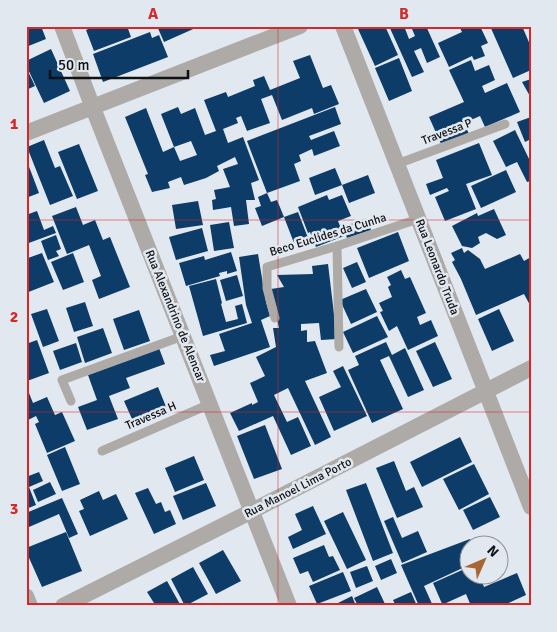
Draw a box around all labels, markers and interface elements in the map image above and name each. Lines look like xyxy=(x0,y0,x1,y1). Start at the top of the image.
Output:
text: A xyxy=(148,4,159,24)
text: B xyxy=(399,4,409,24)
scale bar xyxy=(50,48,188,80)
text: 50 m xyxy=(58,56,89,74)
text: 1 xyxy=(10,114,19,134)
street label: Travessa P xyxy=(420,115,475,148)
street label: Beco Euclides da Cunha xyxy=(268,210,388,260)
street label: Rua Leonardo Truda xyxy=(412,217,462,317)
street label: Rua Alexandrino de Alencar xyxy=(142,248,209,385)
text: 2 xyxy=(10,307,18,327)
street label: Travessa H xyxy=(123,399,179,433)
street label: Rua Manoel Lima Porto xyxy=(242,454,354,522)
text: 3 xyxy=(10,499,18,519)
north arrow xyxy=(460,534,510,584)
text: N xyxy=(483,542,502,561)

